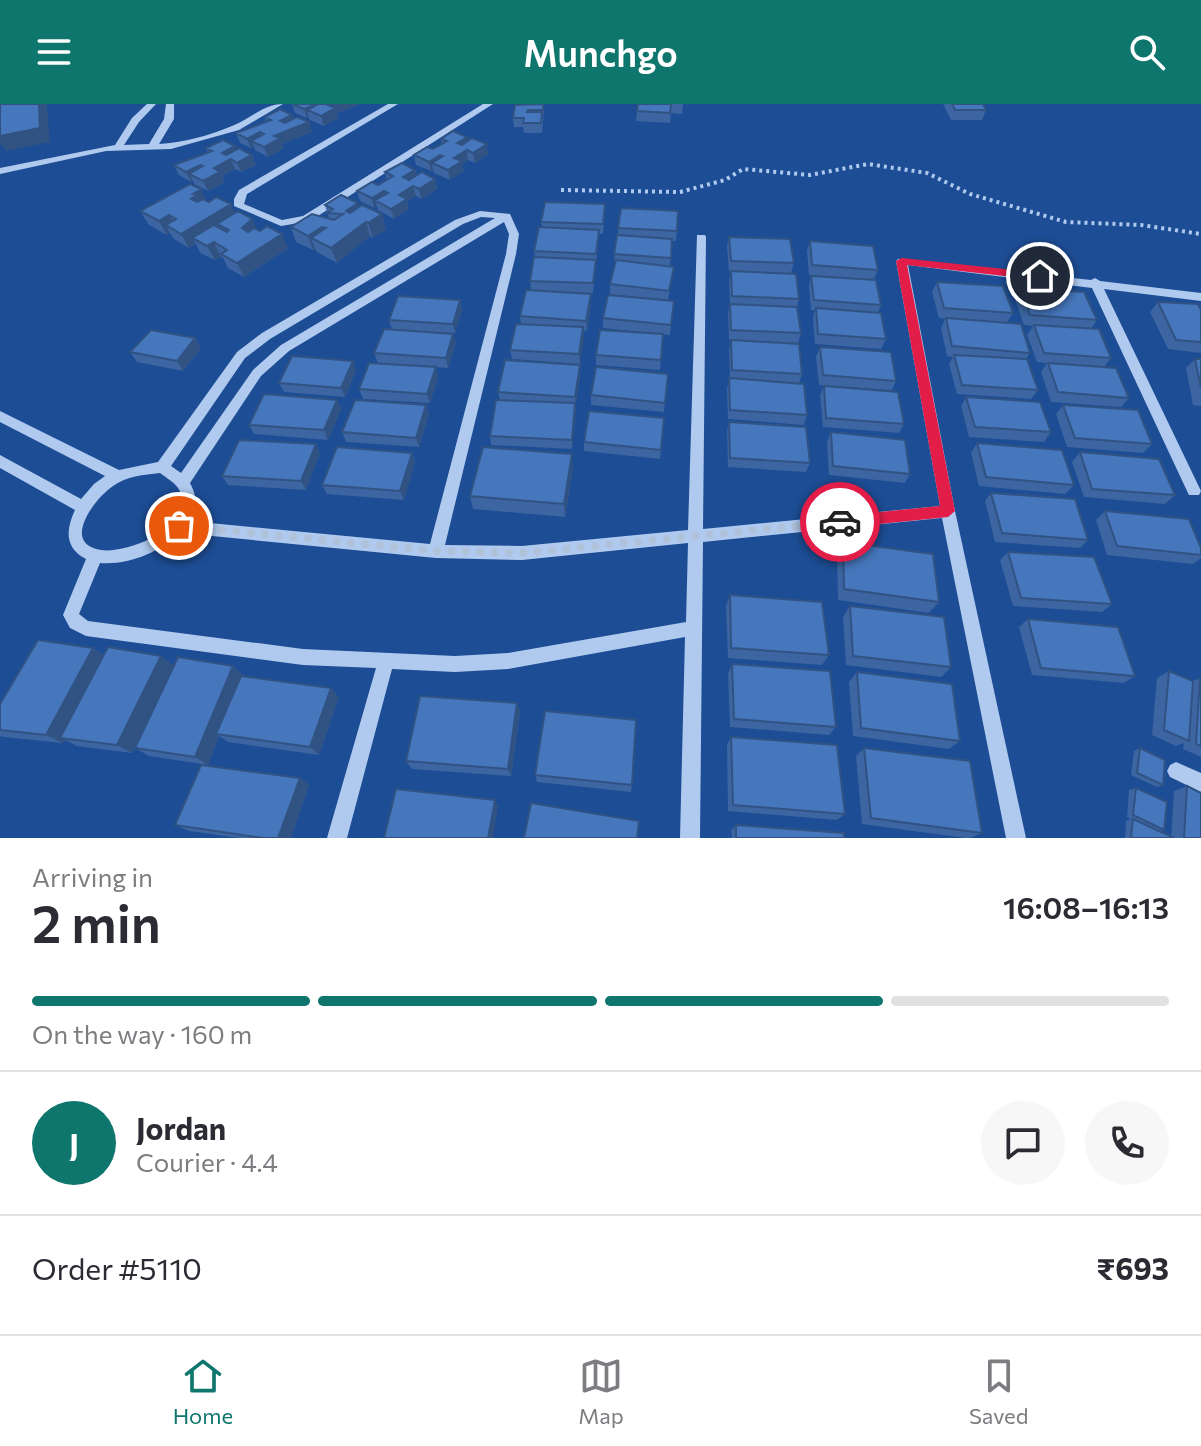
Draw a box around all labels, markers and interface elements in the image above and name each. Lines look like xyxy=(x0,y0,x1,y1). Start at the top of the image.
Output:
icon: menu xyxy=(32,30,76,74)
text: Munchgo xyxy=(523,30,678,74)
icon: search xyxy=(1125,30,1169,74)
pin xyxy=(1006,242,1074,310)
icon: home xyxy=(1018,254,1062,298)
courier xyxy=(800,482,880,562)
pin xyxy=(145,492,213,560)
icon: car xyxy=(818,500,862,544)
icon: bag xyxy=(157,504,201,548)
text: Arriving in xyxy=(32,861,153,892)
text: 16:08–16:13 xyxy=(1003,888,1169,925)
text: 2 min xyxy=(32,890,161,954)
text: On the way · 160 m xyxy=(32,1018,252,1049)
button: chat xyxy=(981,1101,1065,1185)
button: phone xyxy=(1085,1101,1169,1185)
text: Jordan xyxy=(136,1109,226,1146)
text: J xyxy=(69,1125,79,1162)
text: Courier · 4.4 xyxy=(136,1146,278,1177)
text: Order #5110 xyxy=(32,1249,202,1286)
text: ₹693 xyxy=(1097,1249,1169,1286)
tab: Home xyxy=(173,1354,233,1429)
tab: Map xyxy=(578,1354,624,1429)
tab: Saved xyxy=(969,1354,1028,1429)

